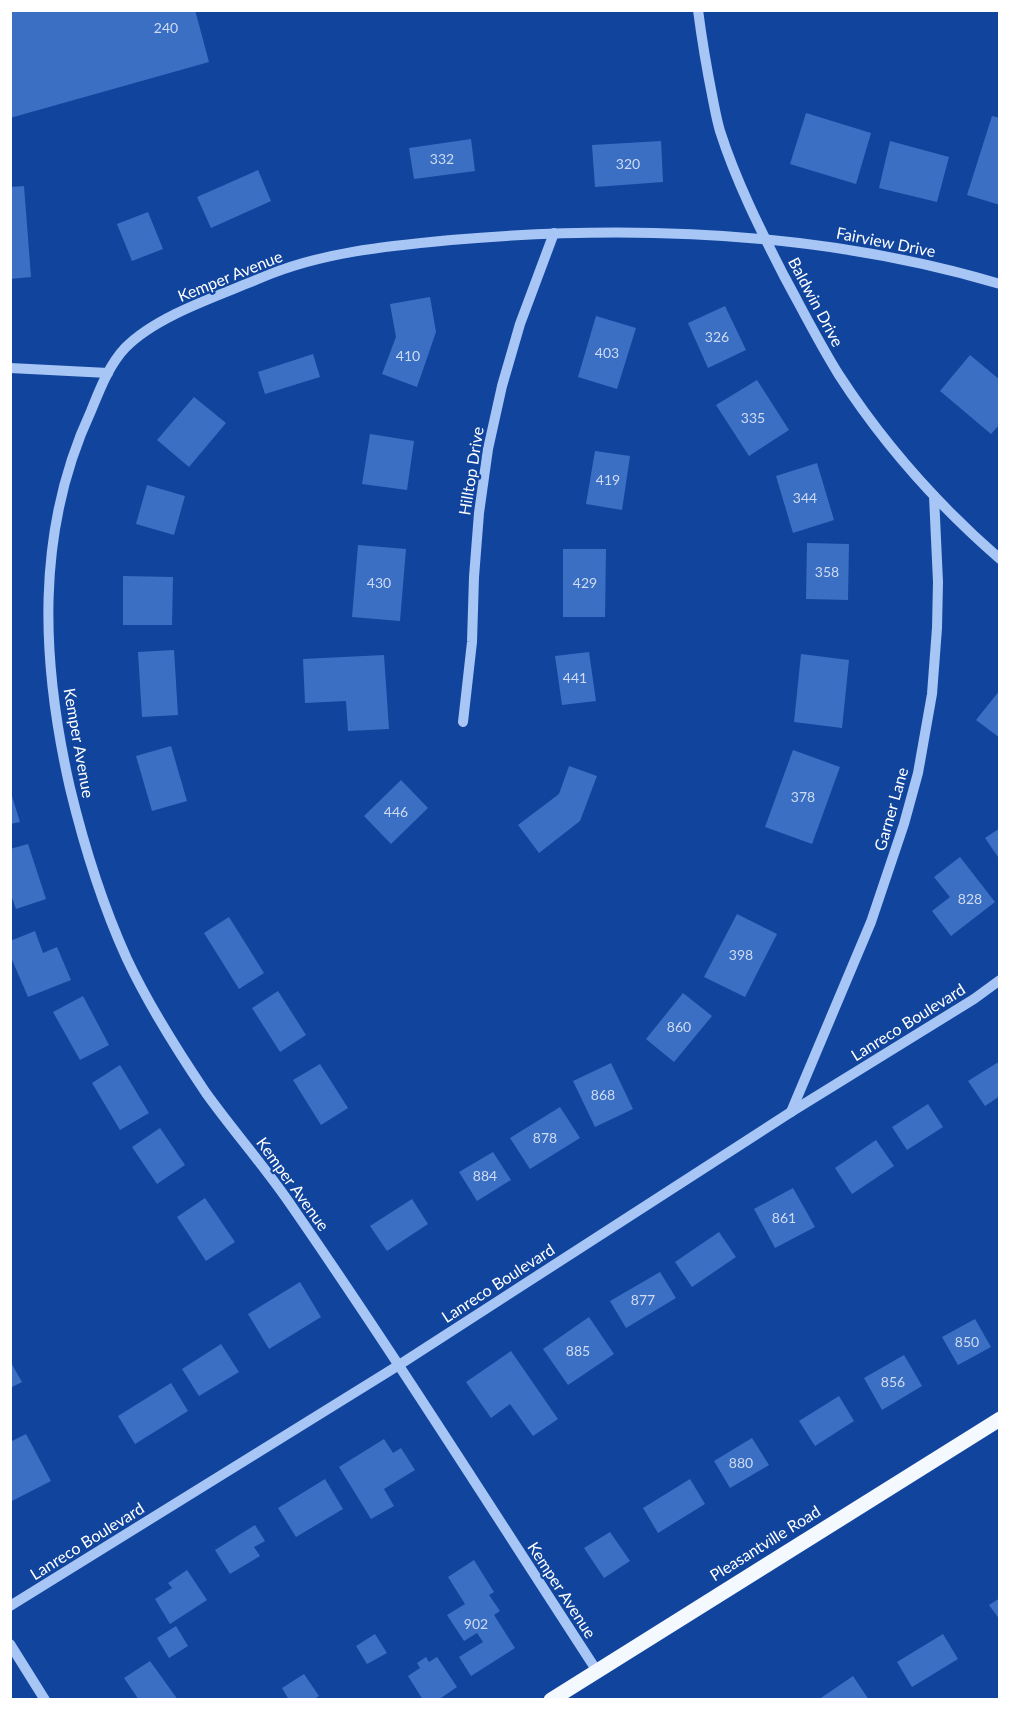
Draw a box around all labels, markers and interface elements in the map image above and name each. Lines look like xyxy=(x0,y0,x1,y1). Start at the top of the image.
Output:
house number: 240 xyxy=(154,19,178,36)
house number: 332 xyxy=(430,150,454,167)
house number: 320 xyxy=(616,155,640,172)
street label: Fairview Drive xyxy=(835,223,937,260)
street label: Kemper Avenue xyxy=(175,246,285,305)
street label: Baldwin Drive xyxy=(785,254,848,350)
house number: 326 xyxy=(705,328,729,345)
house number: 403 xyxy=(595,344,619,361)
house number: 410 xyxy=(396,347,420,364)
house number: 335 xyxy=(741,409,765,426)
street label: Hilltop Drive xyxy=(454,425,487,517)
house number: 419 xyxy=(596,471,620,488)
house number: 344 xyxy=(793,489,817,506)
house number: 358 xyxy=(815,563,839,580)
house number: 430 xyxy=(367,574,391,591)
house number: 429 xyxy=(573,574,597,591)
house number: 441 xyxy=(563,669,587,686)
street label: Kemper Avenue xyxy=(60,687,98,799)
street label: Garner Lane xyxy=(870,765,911,853)
house number: 378 xyxy=(791,788,815,805)
house number: 446 xyxy=(384,803,408,820)
house number: 828 xyxy=(958,890,982,907)
house number: 398 xyxy=(729,946,753,963)
street label: Lanreco Boulevard xyxy=(847,979,968,1064)
house number: 860 xyxy=(667,1018,691,1035)
house number: 868 xyxy=(591,1086,615,1103)
house number: 878 xyxy=(533,1129,557,1146)
street label: Kemper Avenue xyxy=(253,1133,334,1234)
house number: 884 xyxy=(473,1167,497,1184)
house number: 861 xyxy=(772,1209,796,1226)
street label: Lanreco Boulevard xyxy=(438,1239,558,1326)
house number: 877 xyxy=(631,1291,655,1308)
house number: 850 xyxy=(955,1333,979,1350)
house number: 885 xyxy=(566,1342,590,1359)
house number: 856 xyxy=(881,1373,905,1390)
house number: 880 xyxy=(729,1454,753,1471)
street label: Lanreco Boulevard xyxy=(26,1498,147,1583)
street label: Pleasantville Road xyxy=(706,1501,824,1584)
street label: Kemper Avenue xyxy=(524,1538,601,1641)
house number: 902 xyxy=(464,1615,488,1632)

